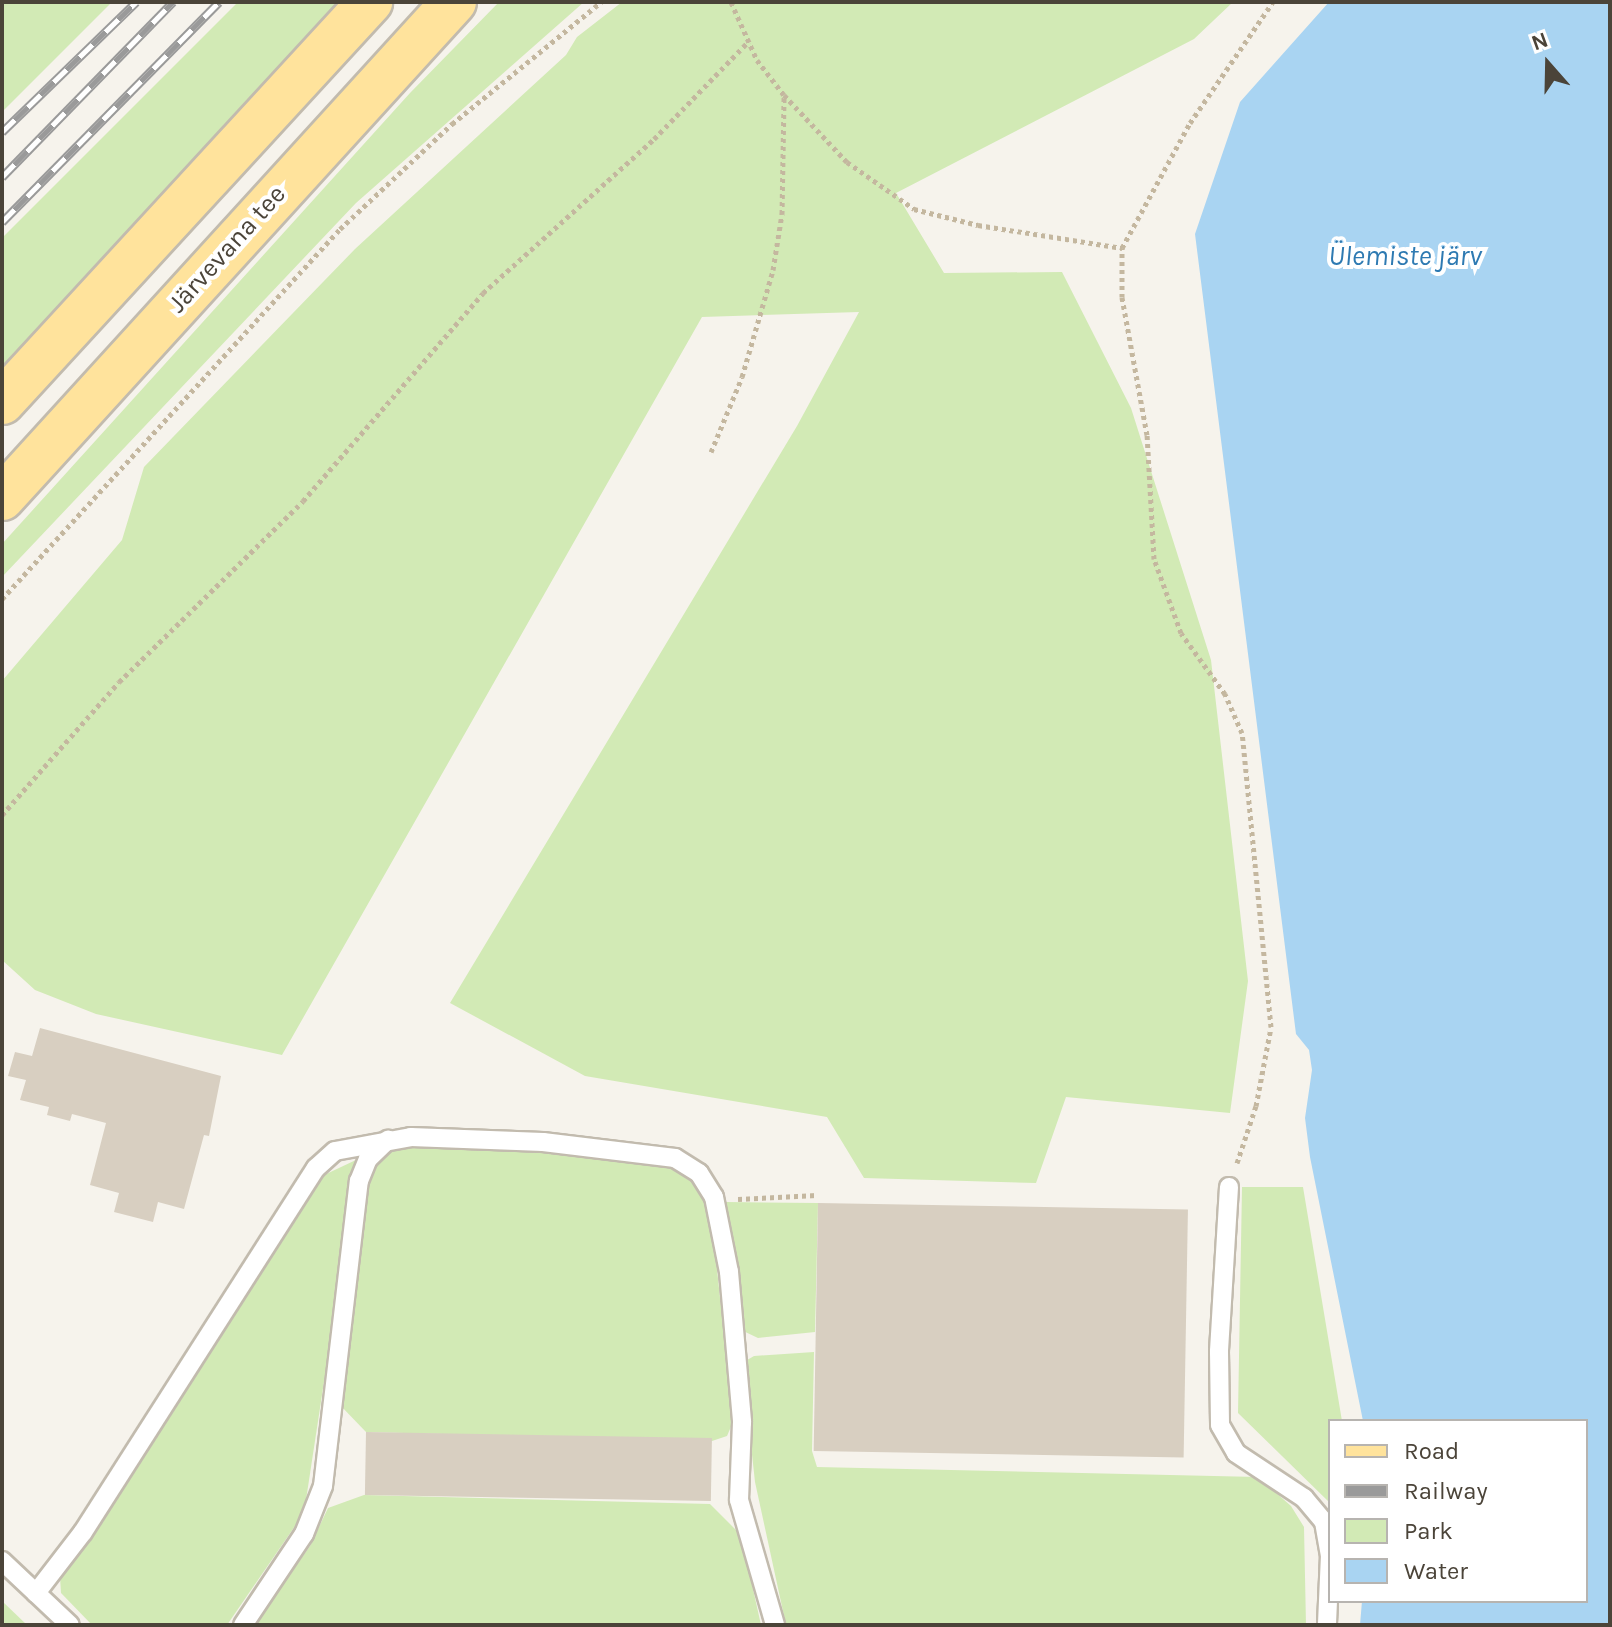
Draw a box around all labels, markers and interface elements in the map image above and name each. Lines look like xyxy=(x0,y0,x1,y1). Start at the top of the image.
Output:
north arrow xyxy=(1508,24,1588,104)
text: N xyxy=(1528,27,1552,56)
street label: Järvevana tee xyxy=(162,179,292,319)
water label: Ülemiste järv xyxy=(1328,239,1482,273)
legend xyxy=(1328,1419,1588,1603)
text: Road xyxy=(1404,1437,1459,1465)
text: Railway xyxy=(1404,1477,1488,1505)
text: Park xyxy=(1404,1517,1453,1545)
text: Water xyxy=(1404,1557,1468,1585)

